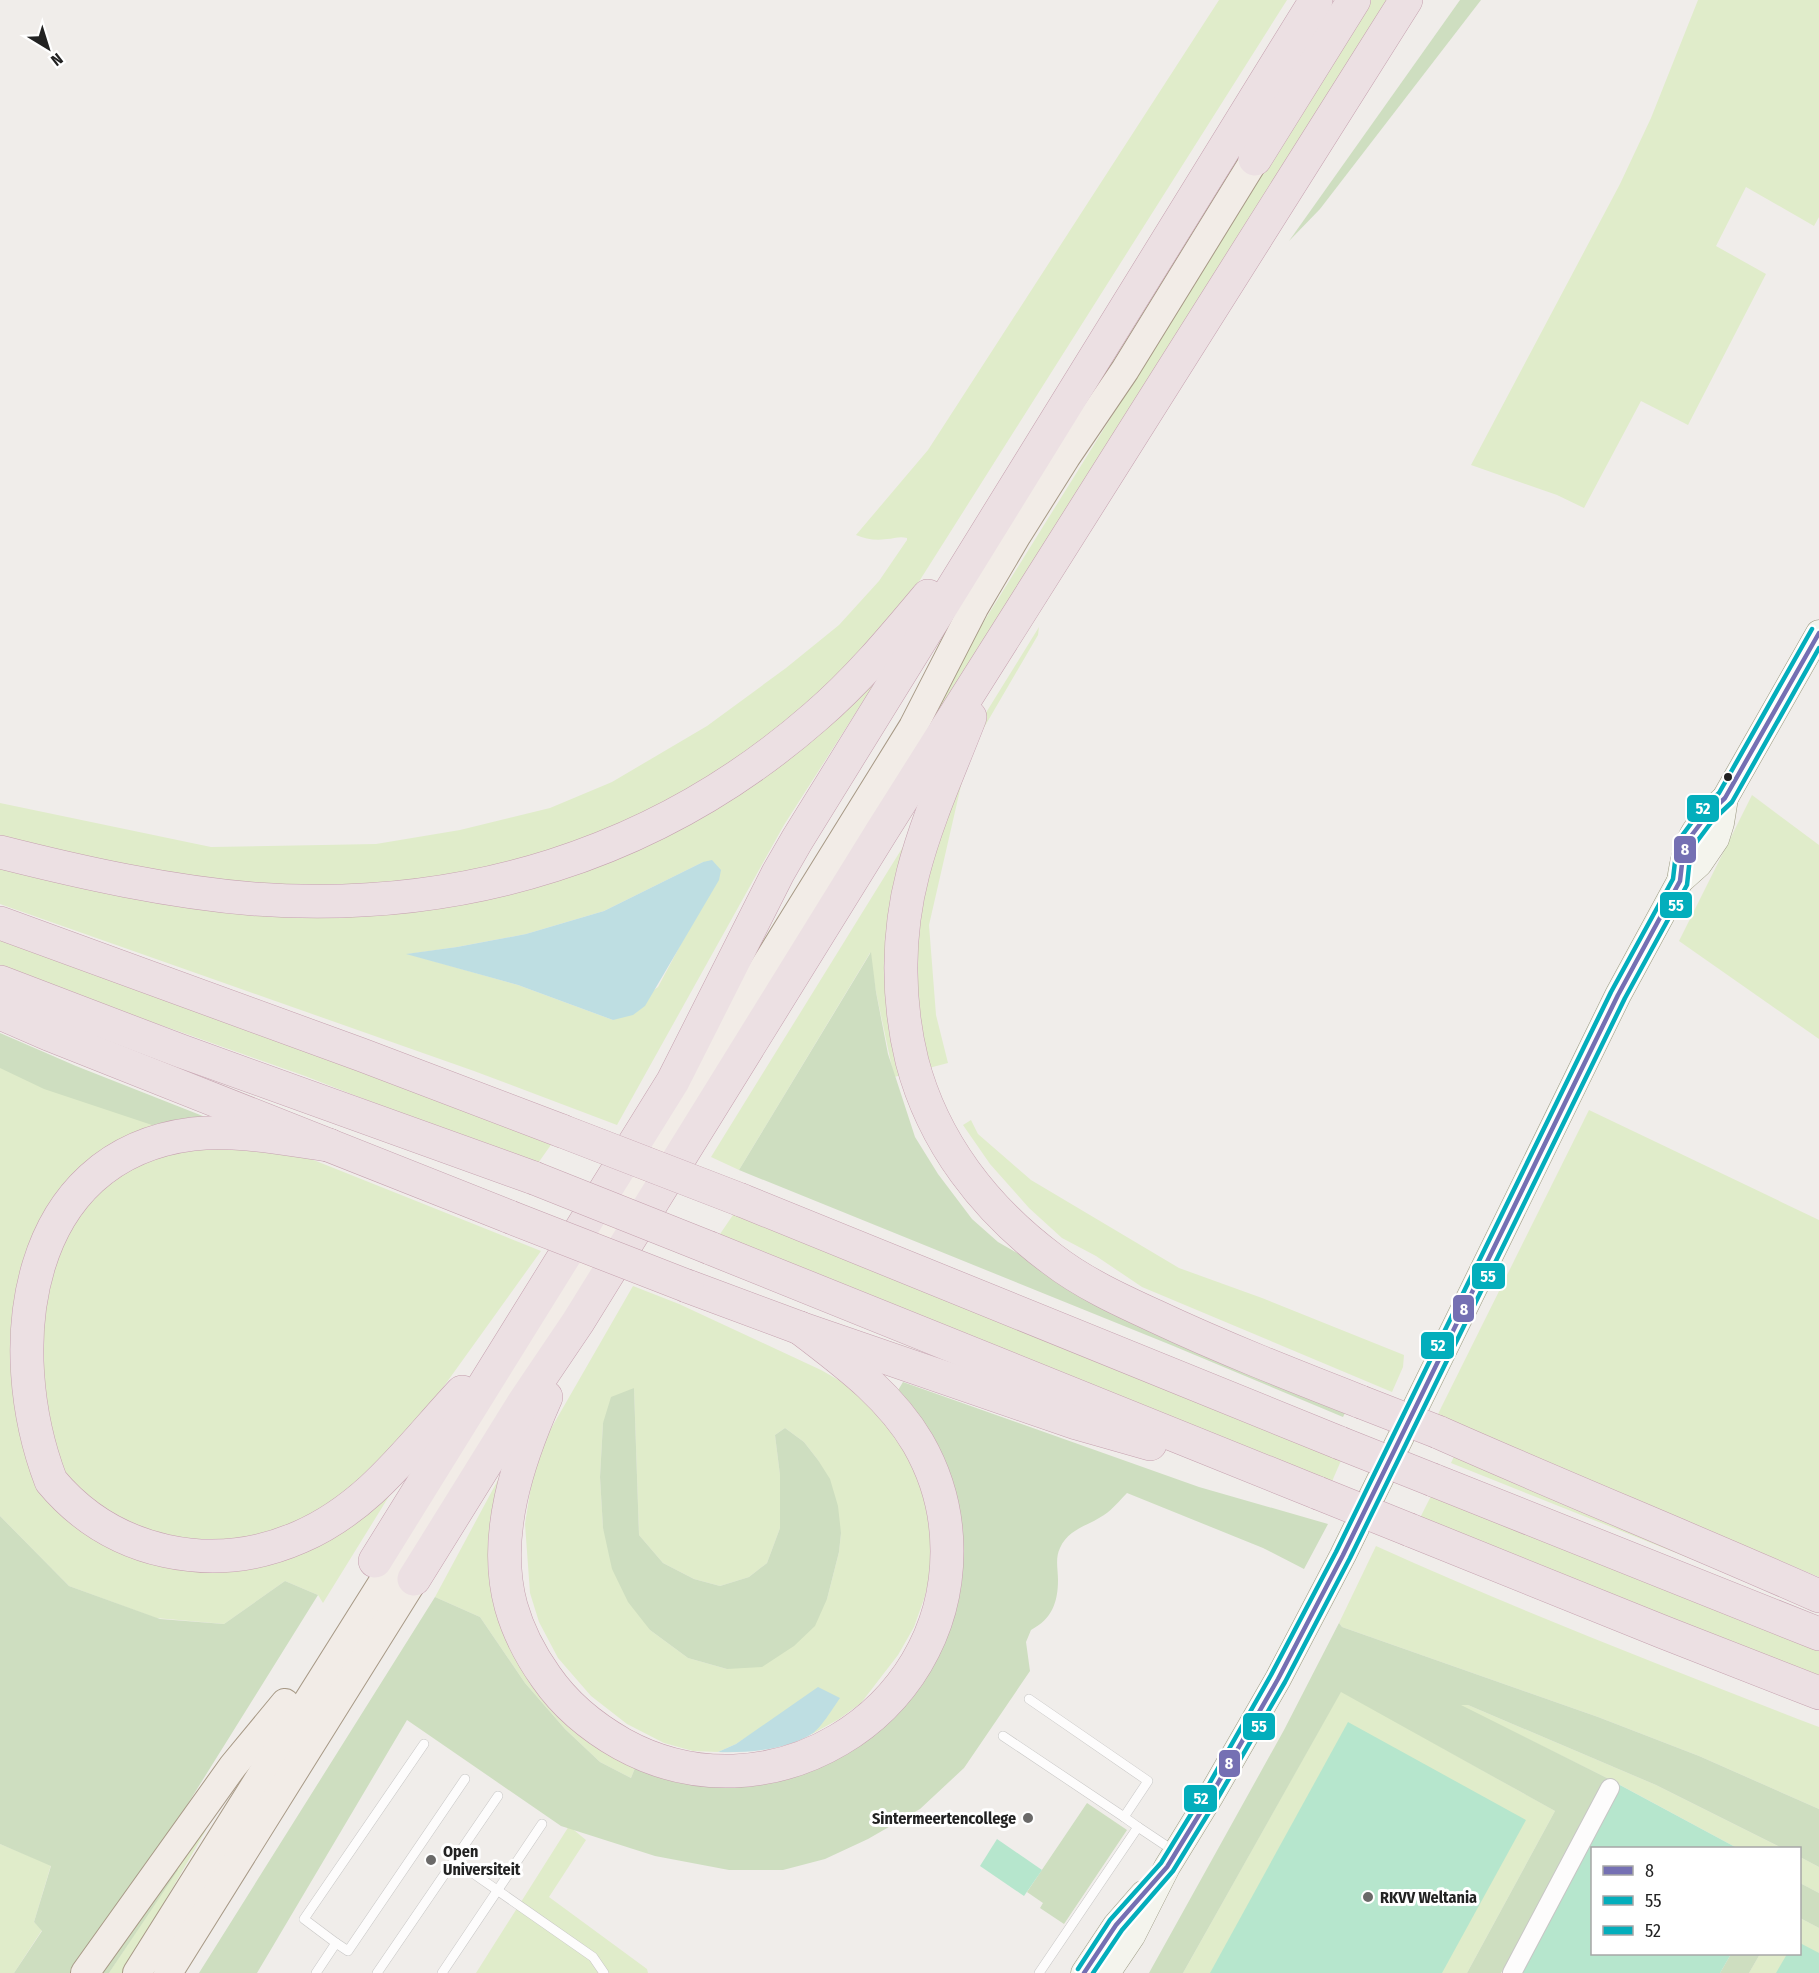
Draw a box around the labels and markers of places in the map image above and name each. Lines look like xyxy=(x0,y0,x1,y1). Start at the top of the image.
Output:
unlabelled marker xyxy=(1722,771,1734,783)
place label: Sintermeertencollege xyxy=(872,1809,1016,1828)
marker: Sintermeertencollege xyxy=(1021,1811,1035,1825)
place label: Open Universiteit xyxy=(443,1842,521,1879)
marker: Open Universiteit xyxy=(424,1853,438,1867)
place label: RKVV Weltania xyxy=(1380,1888,1477,1907)
marker: RKVV Weltania xyxy=(1361,1890,1375,1904)

